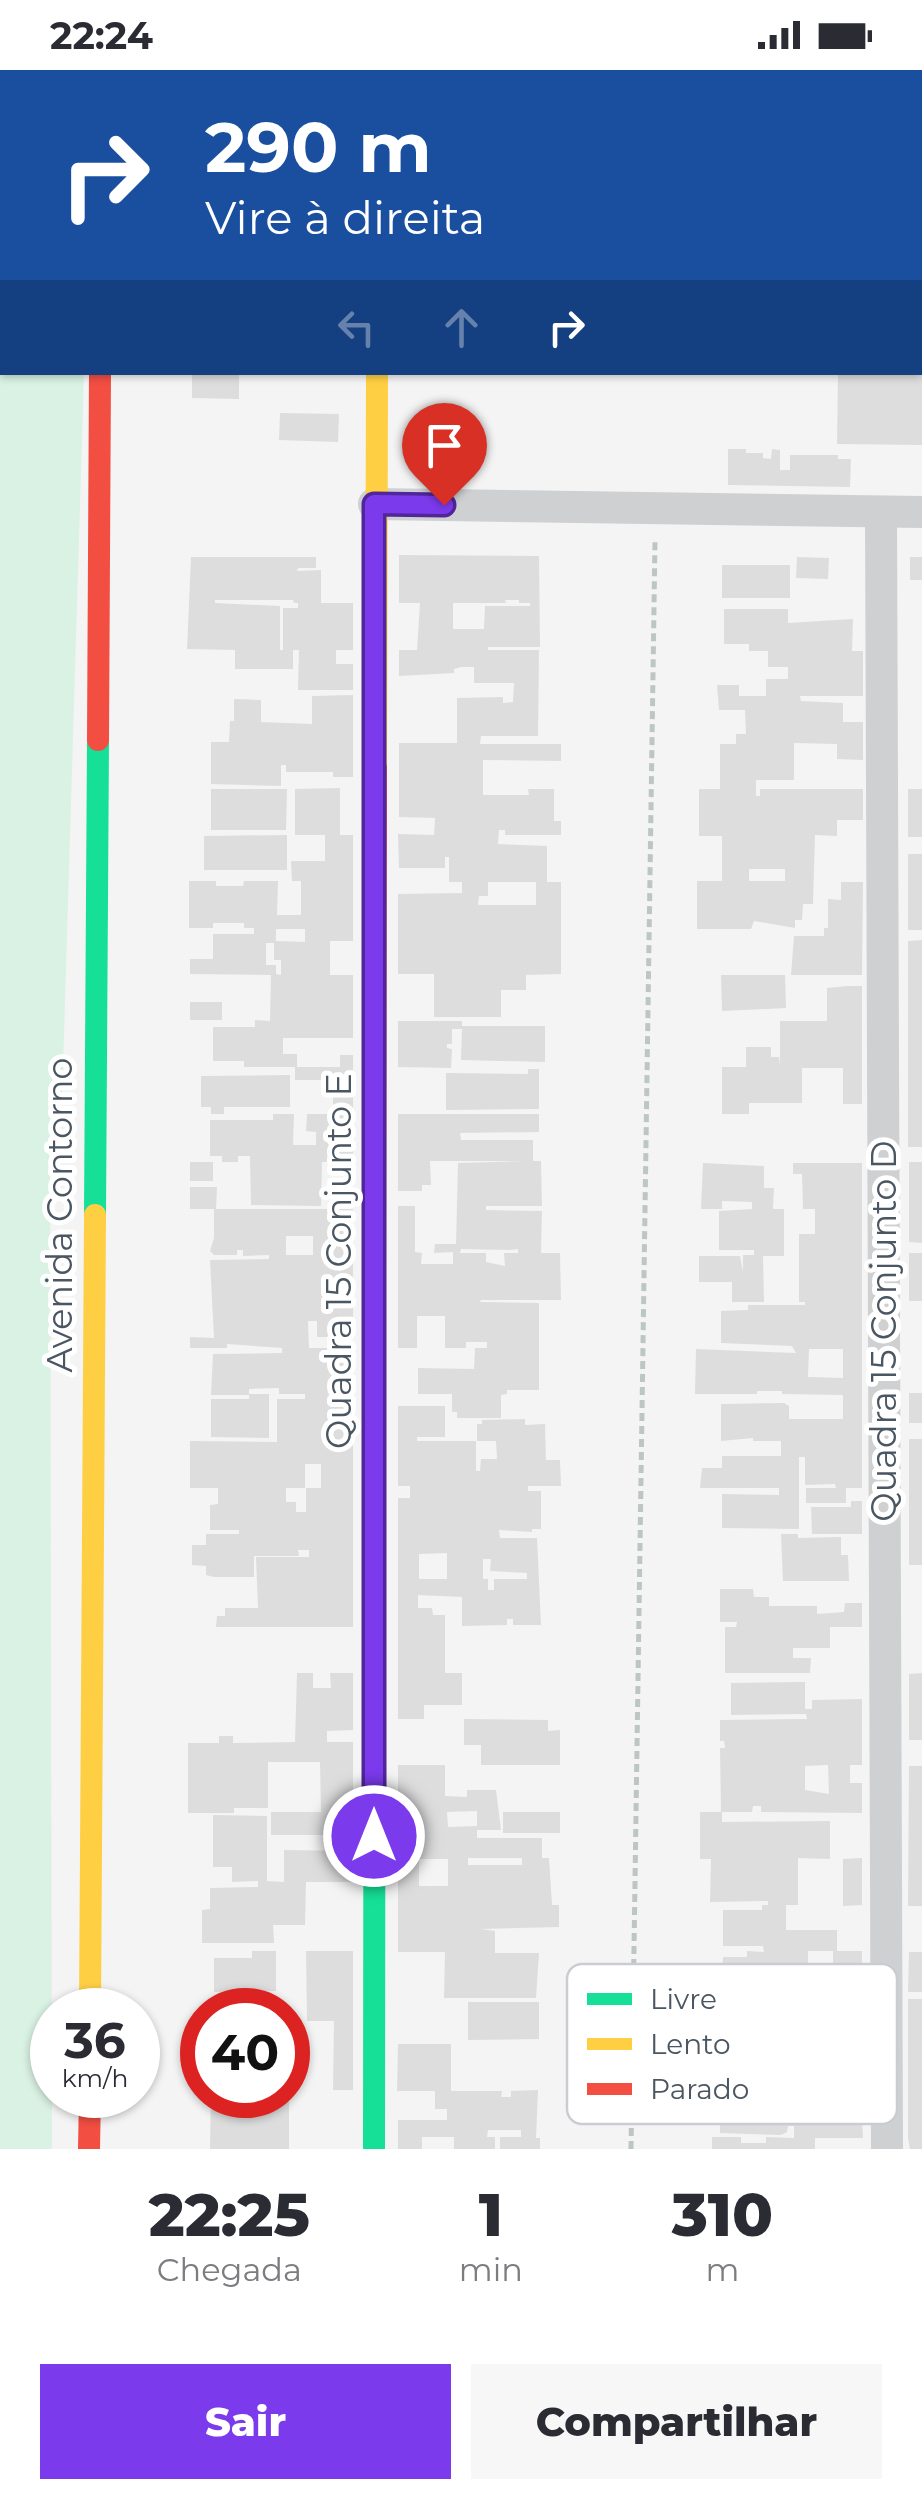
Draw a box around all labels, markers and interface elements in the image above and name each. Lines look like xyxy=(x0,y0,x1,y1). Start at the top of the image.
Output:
text: 22:24 xyxy=(50,12,153,59)
text: 290 m xyxy=(205,104,432,190)
icon: right xyxy=(40,110,170,240)
text: Vire à direita xyxy=(205,190,485,245)
icon: left xyxy=(329,300,384,355)
icon: ahead xyxy=(434,300,489,355)
icon: right xyxy=(539,300,594,355)
pin xyxy=(402,403,487,506)
icon: arrive xyxy=(417,418,472,473)
street label: Avenida Contorno xyxy=(38,1058,81,1372)
street label: Quadra 15 Conjunto E xyxy=(317,1073,360,1449)
street label: Quadra 15 Conjunto D xyxy=(862,1140,905,1522)
position arrow xyxy=(322,1784,426,1888)
legend xyxy=(567,1964,897,2124)
text: Livre xyxy=(650,1982,717,2016)
speed limit sign: 40 xyxy=(180,1988,310,2118)
text: 36 xyxy=(64,2010,126,2071)
text: Lento xyxy=(650,2027,731,2061)
text: km/h xyxy=(62,2063,128,2093)
text: Parado xyxy=(650,2072,749,2106)
text: 22:25 xyxy=(149,2178,310,2251)
text: 1 xyxy=(479,2178,503,2251)
text: 310 xyxy=(672,2178,773,2251)
text: Chegada xyxy=(157,2250,302,2289)
text: min xyxy=(459,2250,523,2289)
text: m xyxy=(705,2250,739,2289)
button: Sair xyxy=(40,2364,451,2479)
button: Compartilhar xyxy=(471,2364,882,2479)

